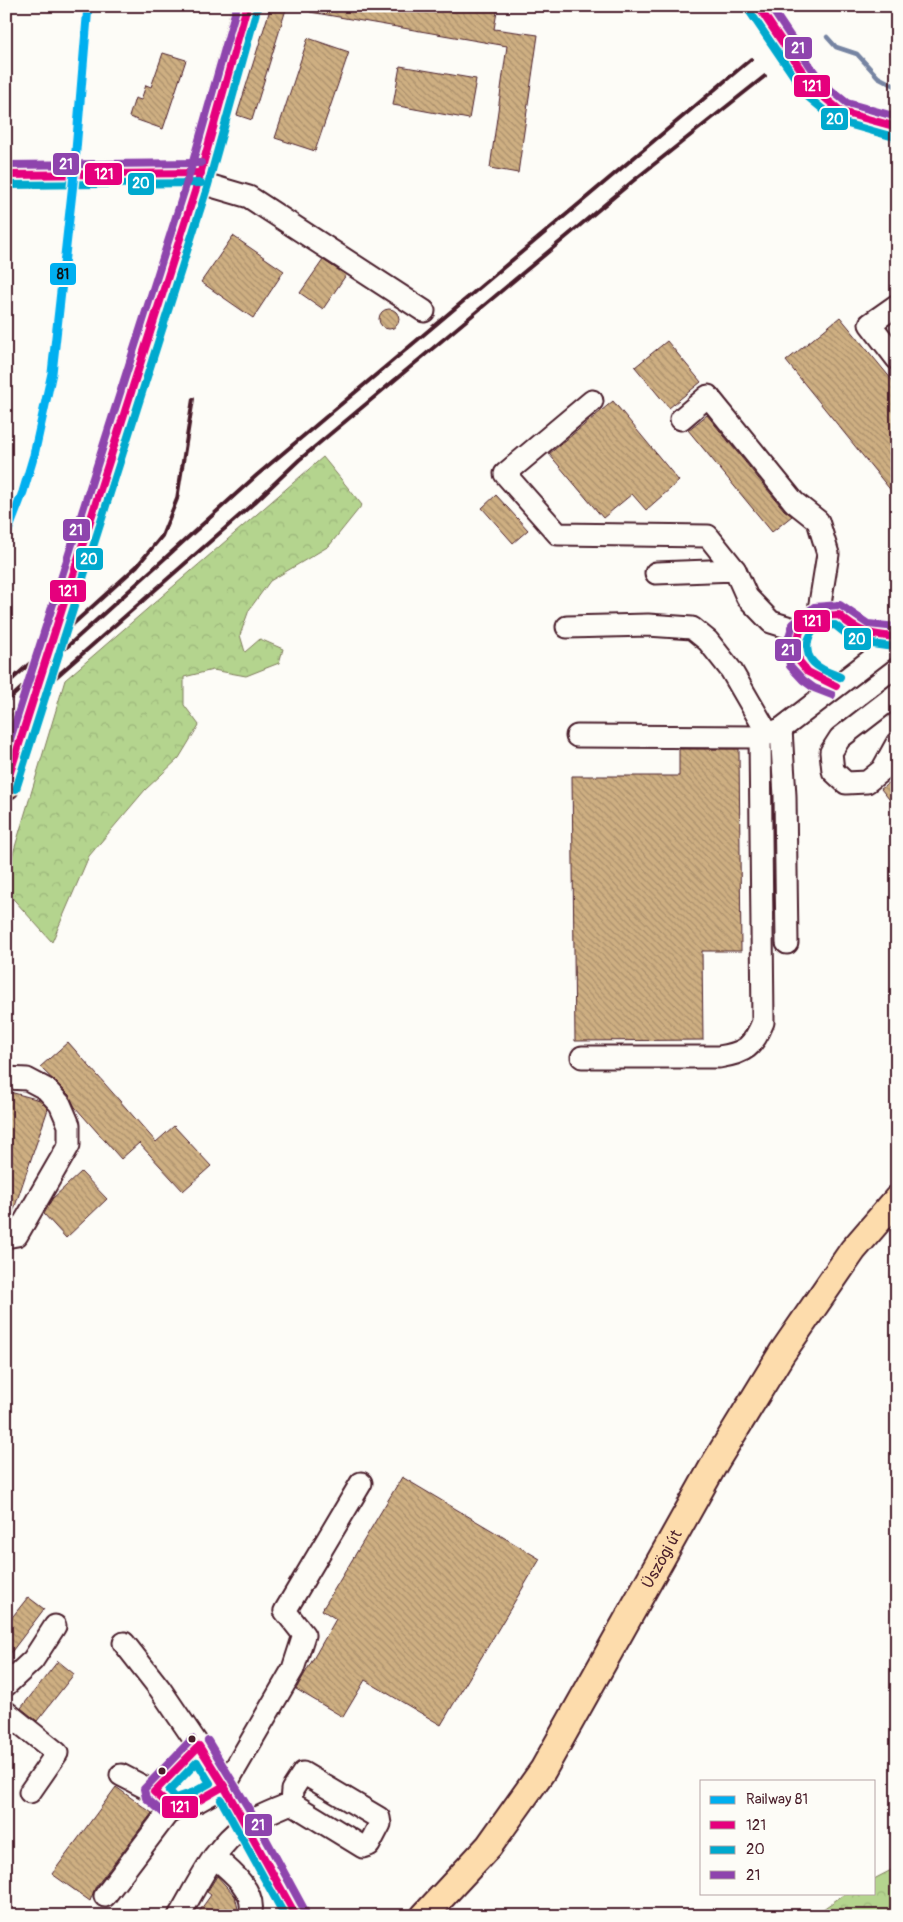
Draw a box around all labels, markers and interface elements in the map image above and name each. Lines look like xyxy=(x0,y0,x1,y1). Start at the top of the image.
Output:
line badge: 21 xyxy=(784,36,813,60)
text: 21 xyxy=(791,40,805,57)
line badge: 121 xyxy=(793,74,831,98)
text: 121 xyxy=(803,78,821,95)
line badge: 20 xyxy=(820,107,849,131)
text: 20 xyxy=(826,111,844,128)
line badge: 21 xyxy=(52,152,80,176)
text: 21 xyxy=(59,156,73,173)
line badge: 121 xyxy=(84,162,123,186)
text: 121 xyxy=(95,166,113,183)
line badge: 20 xyxy=(127,172,155,196)
text: 20 xyxy=(132,175,150,192)
line badge: 81 xyxy=(49,262,77,286)
text: 81 xyxy=(57,266,69,283)
line badge: 21 xyxy=(62,518,91,542)
text: 21 xyxy=(69,522,83,539)
line badge: 20 xyxy=(75,547,104,571)
text: 20 xyxy=(80,551,98,568)
line badge: 121 xyxy=(49,579,87,603)
text: 121 xyxy=(59,583,77,600)
line badge: 121 xyxy=(793,609,831,633)
text: 121 xyxy=(803,613,821,630)
line badge: 20 xyxy=(843,627,872,651)
text: 20 xyxy=(848,631,866,648)
line badge: 21 xyxy=(774,638,802,662)
text: 21 xyxy=(781,642,795,659)
street label: Üszögi út xyxy=(638,1526,687,1592)
unlabelled marker xyxy=(187,1734,197,1744)
unlabelled marker xyxy=(157,1766,167,1776)
legend xyxy=(700,1780,876,1894)
text: Railway 81 xyxy=(746,1790,808,1809)
line badge: 121 xyxy=(161,1795,199,1819)
text: 121 xyxy=(171,1799,189,1816)
line badge: 21 xyxy=(244,1813,273,1837)
text: 121 xyxy=(746,1816,766,1835)
text: 21 xyxy=(251,1817,265,1834)
text: 20 xyxy=(746,1840,765,1859)
text: 21 xyxy=(746,1866,760,1885)

